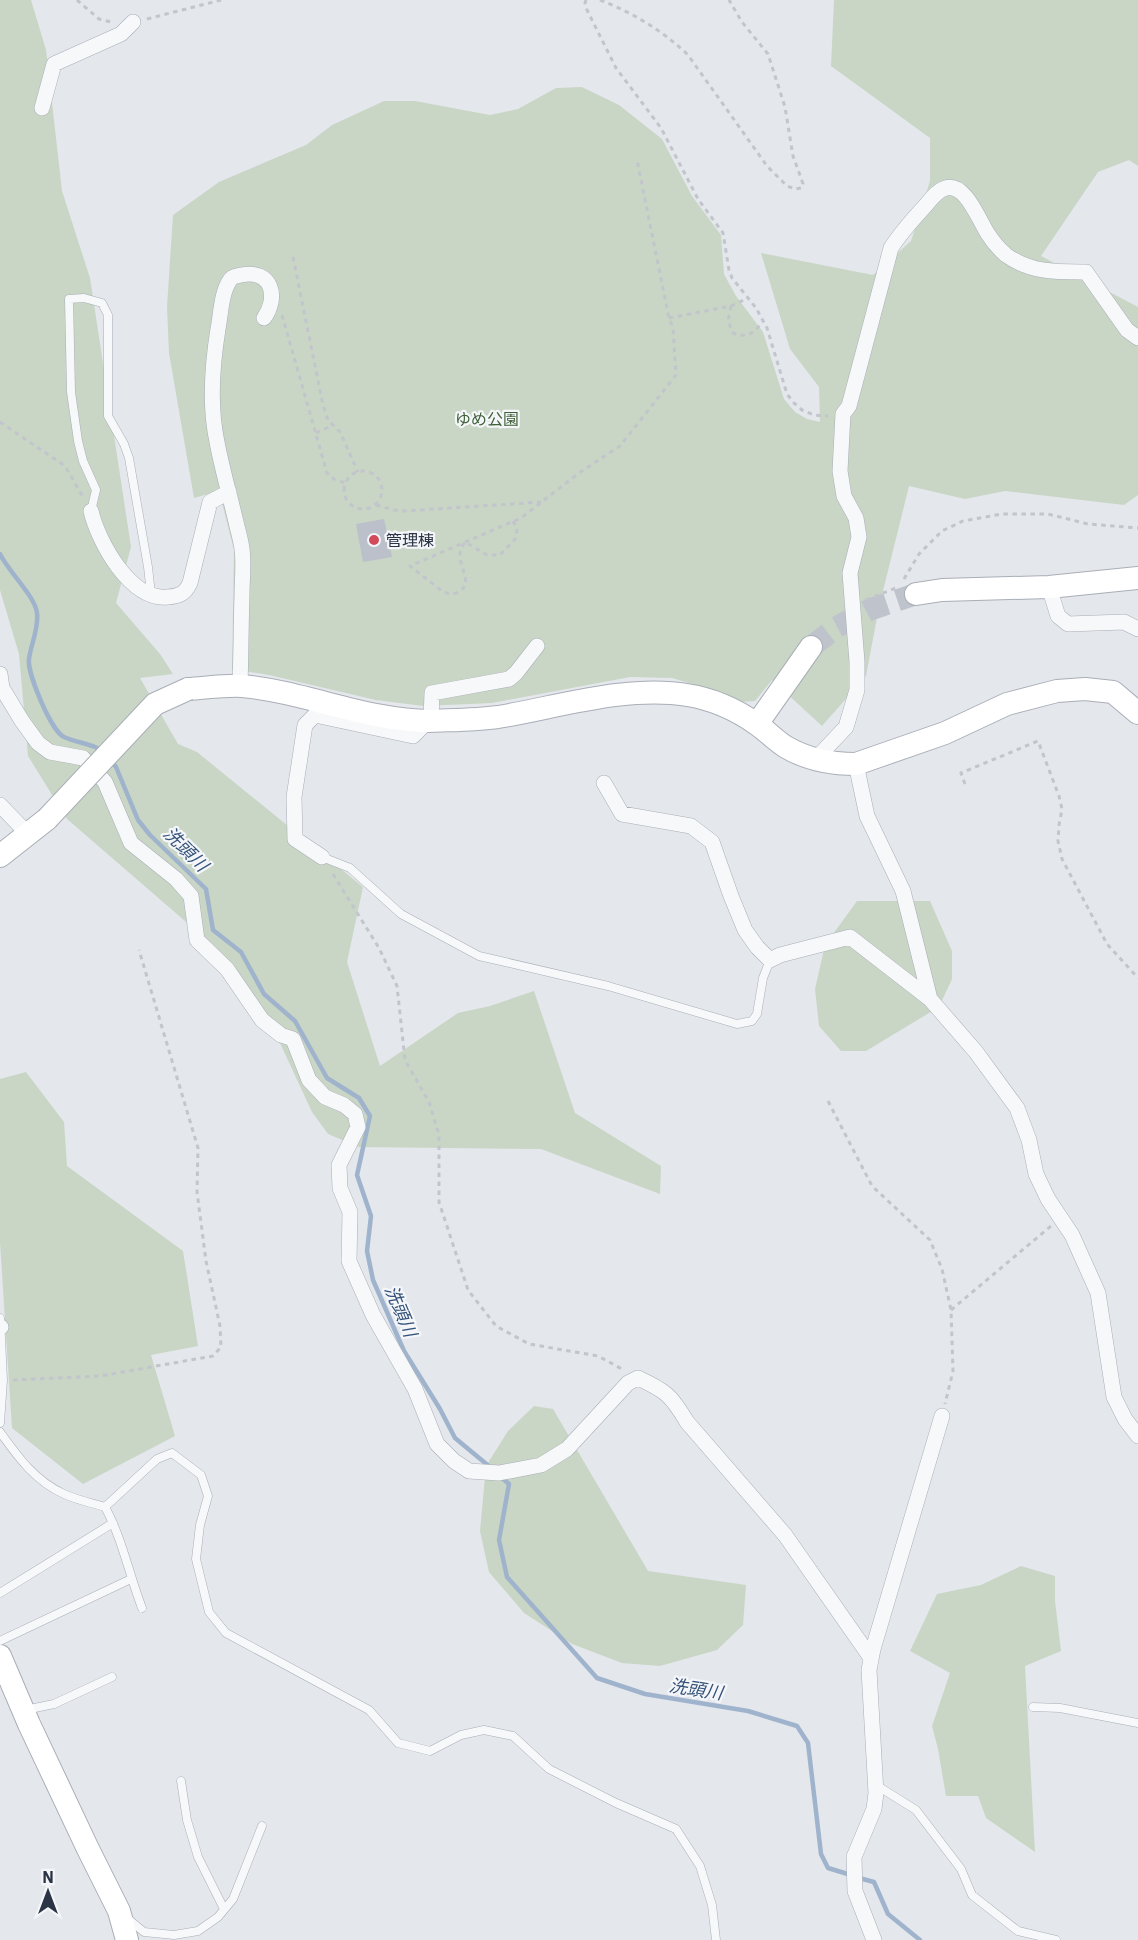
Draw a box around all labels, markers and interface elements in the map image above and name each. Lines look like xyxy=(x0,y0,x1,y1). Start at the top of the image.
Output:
park label: ゆめ公園 xyxy=(455,409,519,429)
place label: 管理棟 xyxy=(386,530,434,550)
marker: 管理棟 xyxy=(367,533,381,547)
water label: 洗頭川 xyxy=(159,822,215,878)
water label: 洗頭川 xyxy=(380,1282,423,1342)
water label: 洗頭川 xyxy=(668,1673,726,1705)
north arrow xyxy=(18,1862,78,1922)
text: N xyxy=(42,1867,54,1887)

